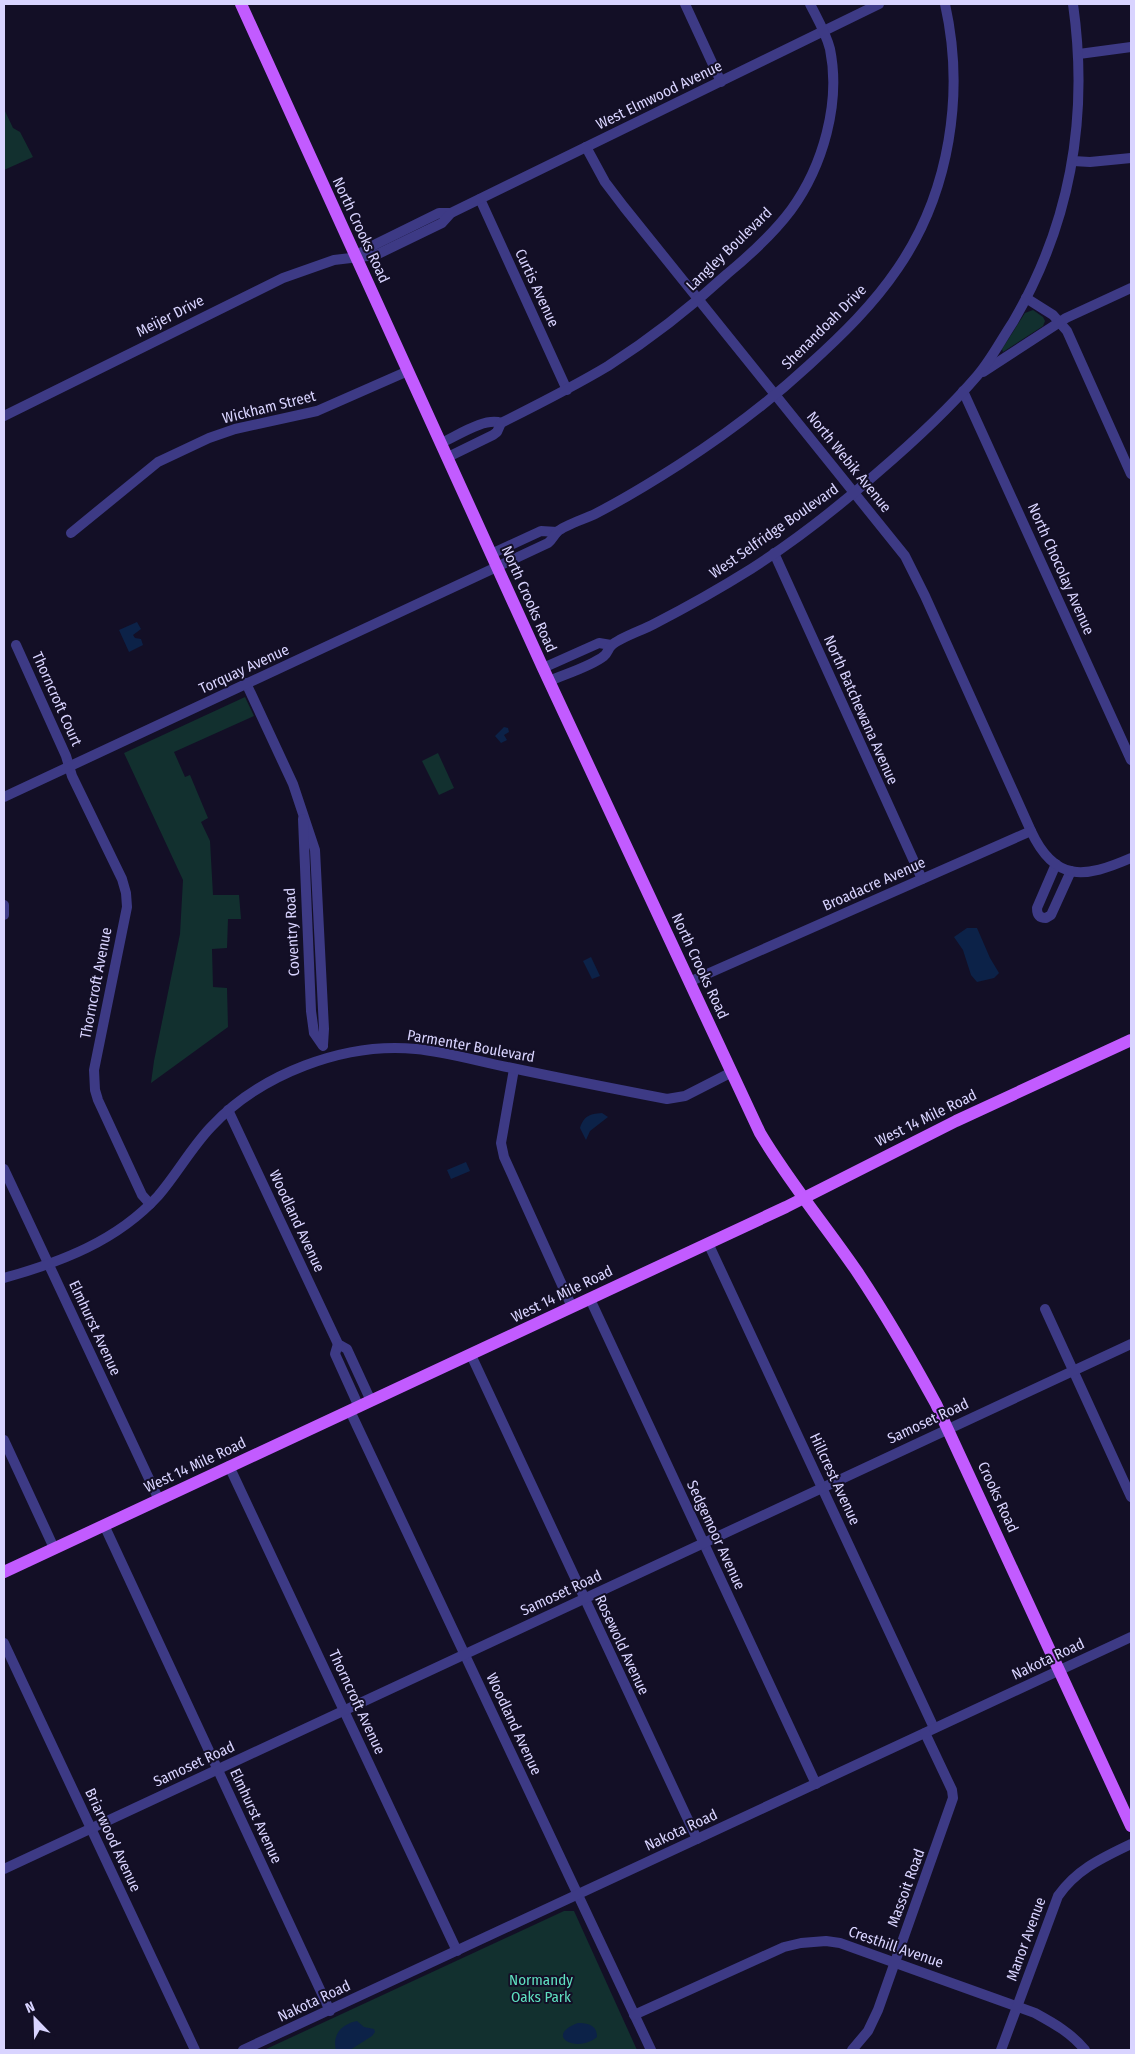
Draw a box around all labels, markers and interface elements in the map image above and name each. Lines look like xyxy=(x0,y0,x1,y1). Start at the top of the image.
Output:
street label: West Elmwood Avenue xyxy=(593,57,725,133)
street label: North Crooks Road xyxy=(329,174,393,286)
street label: Langley Boulevard xyxy=(682,204,776,294)
street label: Curtis Avenue xyxy=(511,246,563,330)
street label: Shenandoah Drive xyxy=(778,281,870,373)
street label: Meijer Drive xyxy=(133,291,207,341)
street label: Wickham Street xyxy=(220,387,318,427)
street label: North Webik Avenue xyxy=(803,408,895,516)
street label: West Selfridge Boulevard xyxy=(706,480,842,582)
street label: North Chocolay Avenue xyxy=(1024,500,1098,638)
street label: North Crooks Road xyxy=(497,543,561,655)
street label: North Batchewana Avenue xyxy=(820,633,902,787)
street label: Torquay Avenue xyxy=(196,640,292,698)
street label: Thorncroft Court xyxy=(28,649,86,749)
street label: Broadacre Avenue xyxy=(820,853,928,915)
street label: Coventry Road xyxy=(281,887,303,977)
street label: North Crooks Road xyxy=(668,910,732,1022)
street label: Thorncroft Avenue xyxy=(76,926,116,1040)
street label: Parmenter Boulevard xyxy=(406,1026,536,1066)
street label: West 14 Mile Road xyxy=(872,1086,980,1150)
street label: Woodland Avenue xyxy=(265,1167,329,1275)
street label: West 14 Mile Road xyxy=(508,1262,616,1326)
street label: Elmhurst Avenue xyxy=(65,1277,125,1379)
street label: Samoset Road xyxy=(885,1394,971,1448)
street label: Hillcrest Avenue xyxy=(806,1430,864,1528)
street label: West 14 Mile Road xyxy=(141,1434,249,1496)
street label: Crooks Road xyxy=(974,1459,1022,1535)
street label: Sedgemoor Avenue xyxy=(683,1478,749,1592)
street label: Samoset Road xyxy=(518,1566,604,1620)
street label: Rosewold Avenue xyxy=(591,1592,653,1698)
street label: Nakota Road xyxy=(1009,1634,1087,1684)
street label: Thorncroft Avenue xyxy=(325,1647,389,1757)
street label: Woodland Avenue xyxy=(482,1670,546,1778)
street label: Samoset Road xyxy=(151,1737,237,1791)
street label: Elmhurst Avenue xyxy=(226,1765,286,1867)
street label: Briarwood Avenue xyxy=(81,1785,145,1895)
street label: Nakota Road xyxy=(642,1805,720,1855)
street label: Massoit Road xyxy=(884,1847,928,1929)
street label: Manor Avenue xyxy=(1003,1895,1049,1983)
street label: Cresthill Avenue xyxy=(846,1922,946,1972)
park label: Normandy Oaks Park xyxy=(509,1971,573,2006)
street label: Nakota Road xyxy=(275,1976,353,2026)
north arrow xyxy=(10,1994,60,2044)
text: N xyxy=(23,1998,37,2017)

